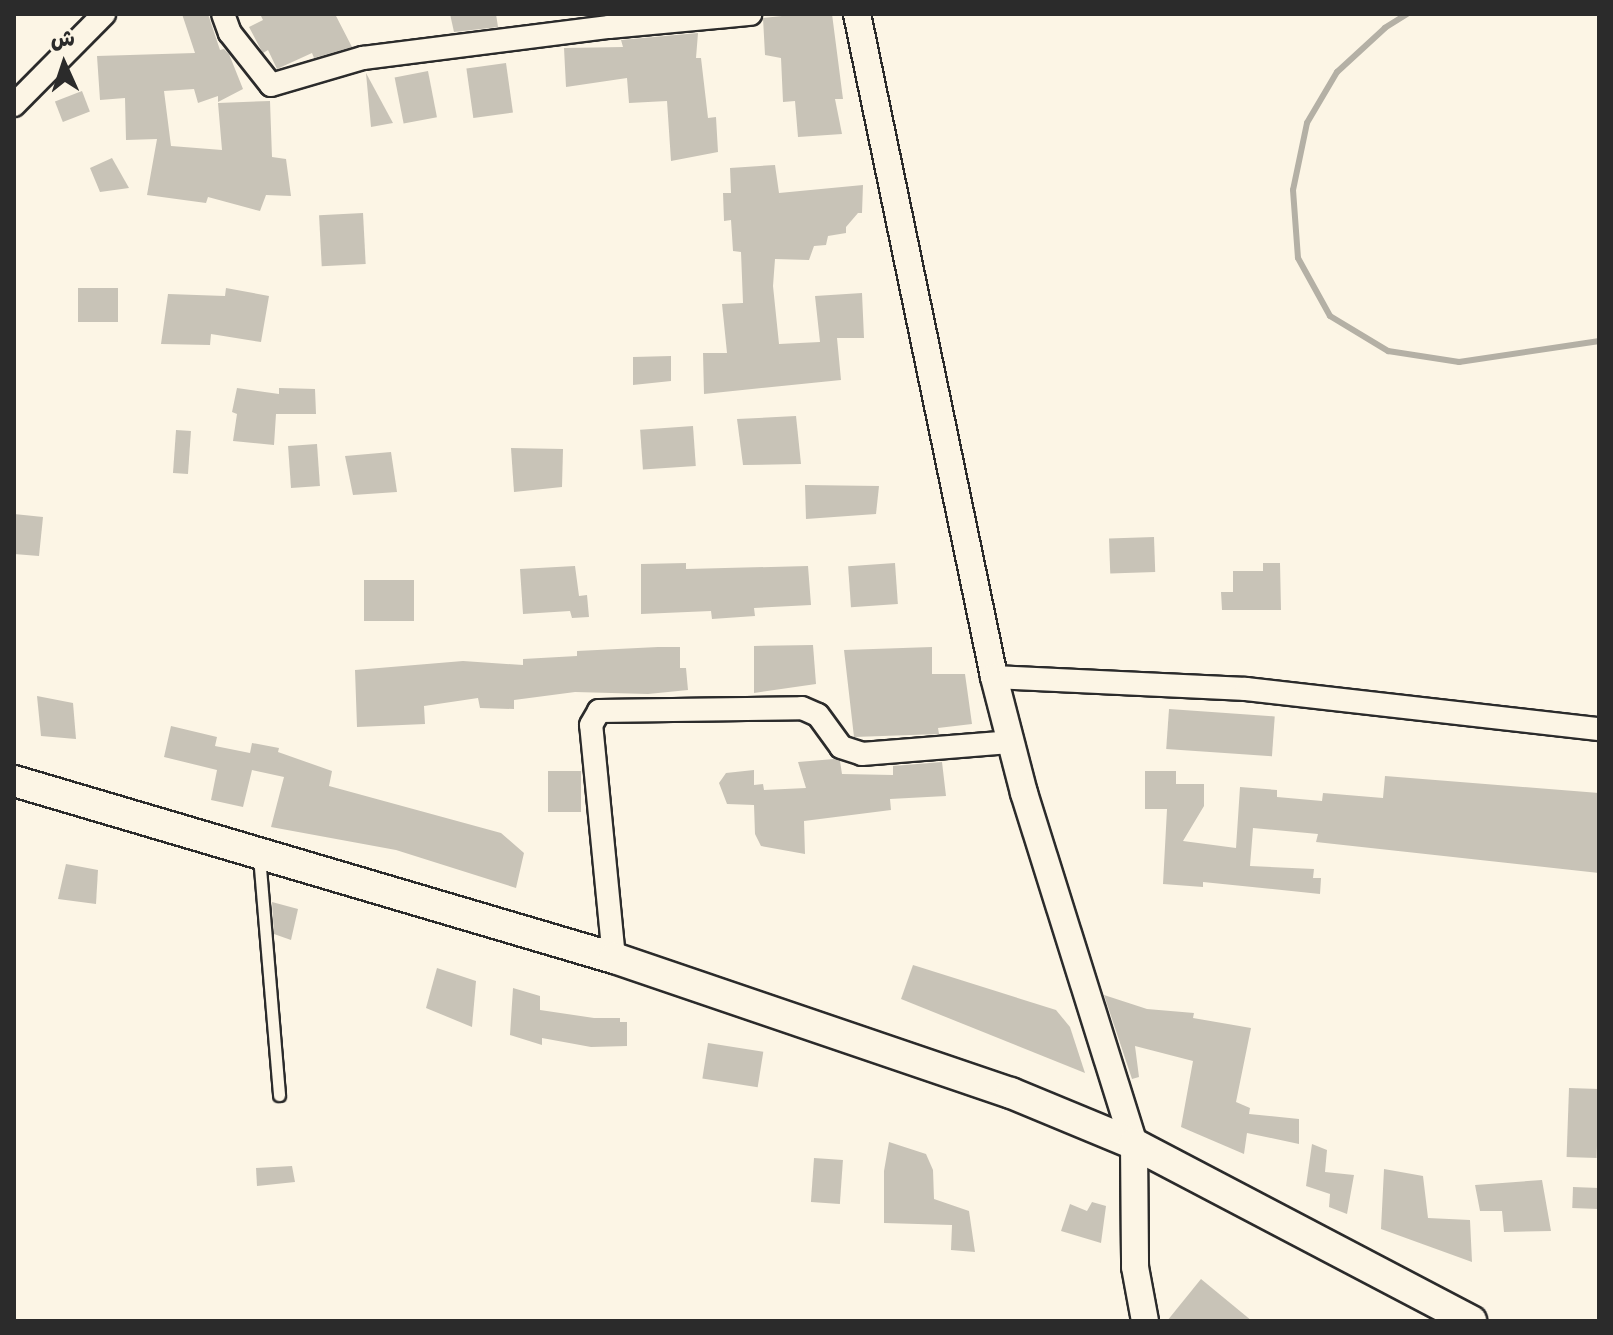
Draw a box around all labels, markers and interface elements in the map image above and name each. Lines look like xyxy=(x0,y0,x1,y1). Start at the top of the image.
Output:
text: ش xyxy=(50,23,76,56)
north arrow xyxy=(24,24,104,104)

